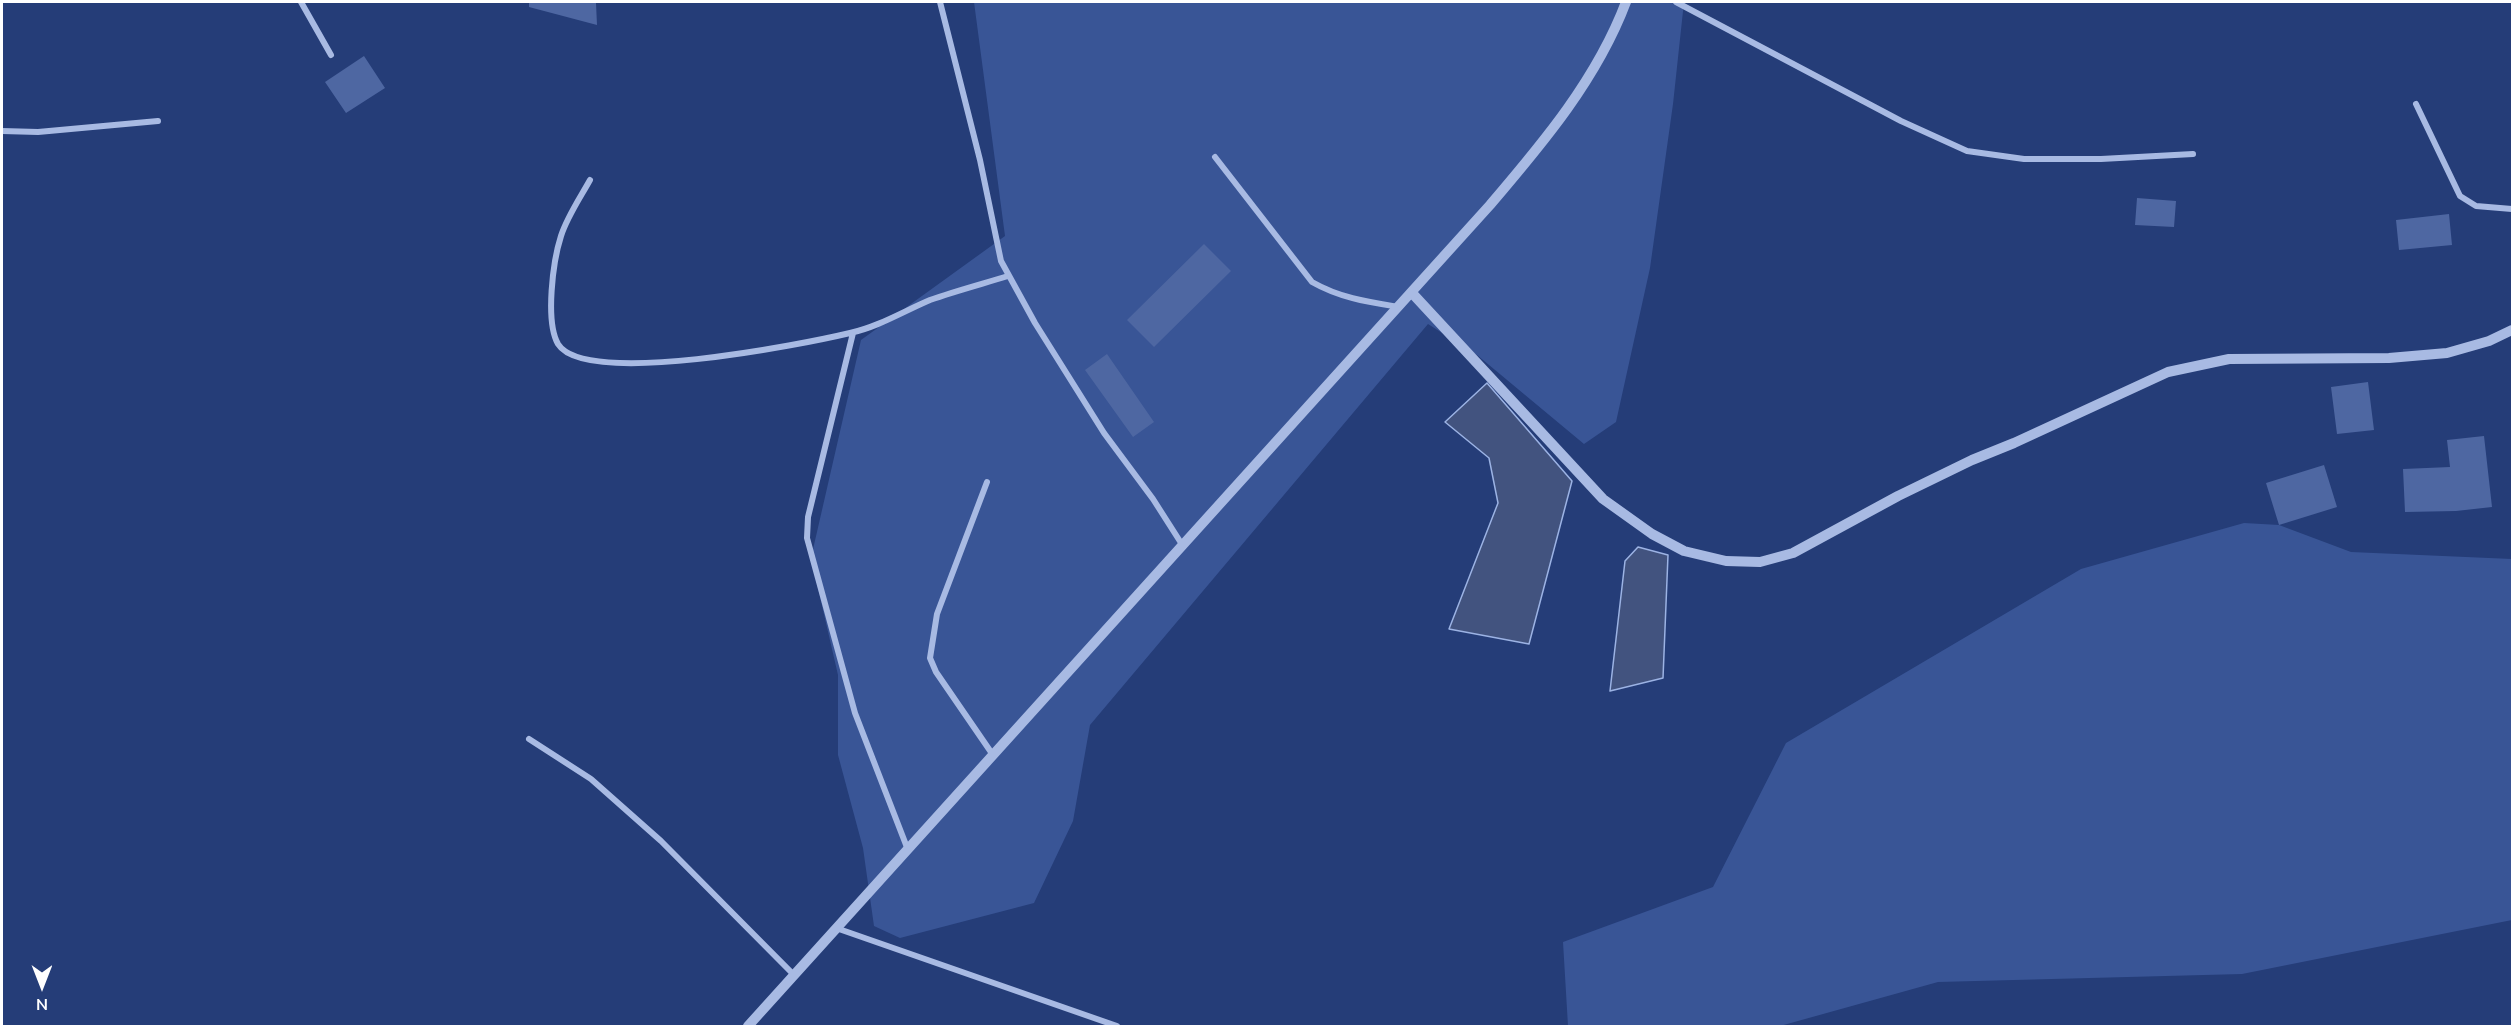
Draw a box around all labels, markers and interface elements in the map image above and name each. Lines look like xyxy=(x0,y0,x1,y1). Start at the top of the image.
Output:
north arrow xyxy=(12,956,72,1016)
text: N xyxy=(36,993,48,1015)

